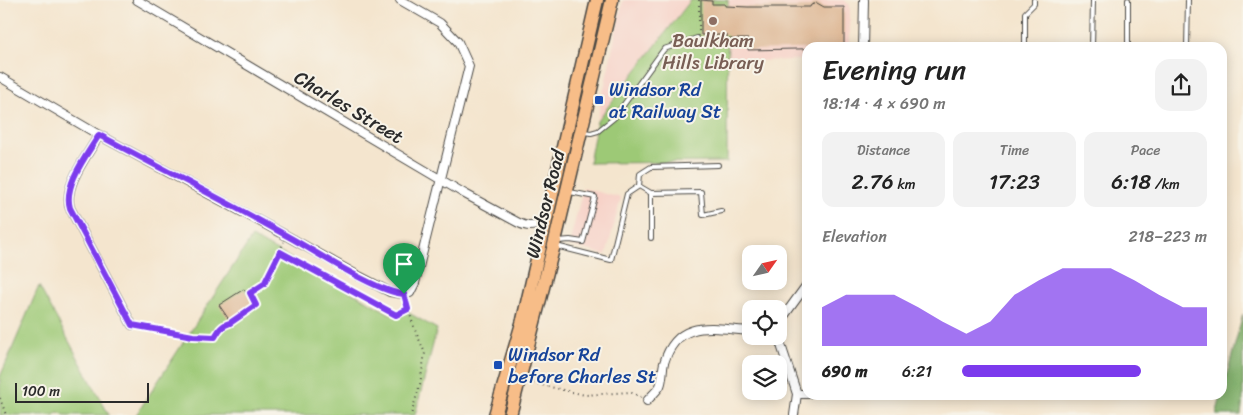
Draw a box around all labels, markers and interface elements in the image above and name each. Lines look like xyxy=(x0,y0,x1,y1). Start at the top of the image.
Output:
marker: Baulkham Hills Library xyxy=(707,15,719,27)
place label: Baulkham Hills Library xyxy=(662,24,764,79)
text: Evening run xyxy=(822,45,966,94)
button: share xyxy=(1155,59,1207,111)
street label: Charles Street xyxy=(288,61,410,153)
place label: Windsor Rd at Railway St xyxy=(609,73,721,128)
text: 18:14 · 4 × 690 m xyxy=(822,89,946,118)
marker: Windsor Rd at Railway St xyxy=(593,94,605,106)
text: Distance xyxy=(857,138,910,163)
text: Time xyxy=(1000,138,1029,163)
text: Pace xyxy=(1131,138,1160,163)
street label: Windsor Road xyxy=(516,145,575,262)
text: 2.76 xyxy=(851,163,894,201)
text: 17:23 xyxy=(989,163,1040,201)
text: 6:18 xyxy=(1111,163,1151,201)
text: km xyxy=(894,172,916,197)
text: /km xyxy=(1151,172,1180,197)
text: Elevation xyxy=(822,222,887,251)
text: 218–223 m xyxy=(1128,222,1207,251)
pin xyxy=(383,243,425,294)
north arrow xyxy=(742,245,788,290)
map controls xyxy=(742,245,787,400)
icon: arrive xyxy=(390,250,418,278)
button: locate xyxy=(742,300,787,345)
place label: Windsor Rd before Charles St xyxy=(508,338,656,393)
button: layers xyxy=(742,355,787,400)
text: 690 m xyxy=(822,357,867,386)
text: 6:21 xyxy=(902,357,932,386)
marker: Windsor Rd before Charles St xyxy=(492,359,504,371)
text: 100 m xyxy=(22,379,60,404)
scale bar xyxy=(15,380,149,403)

